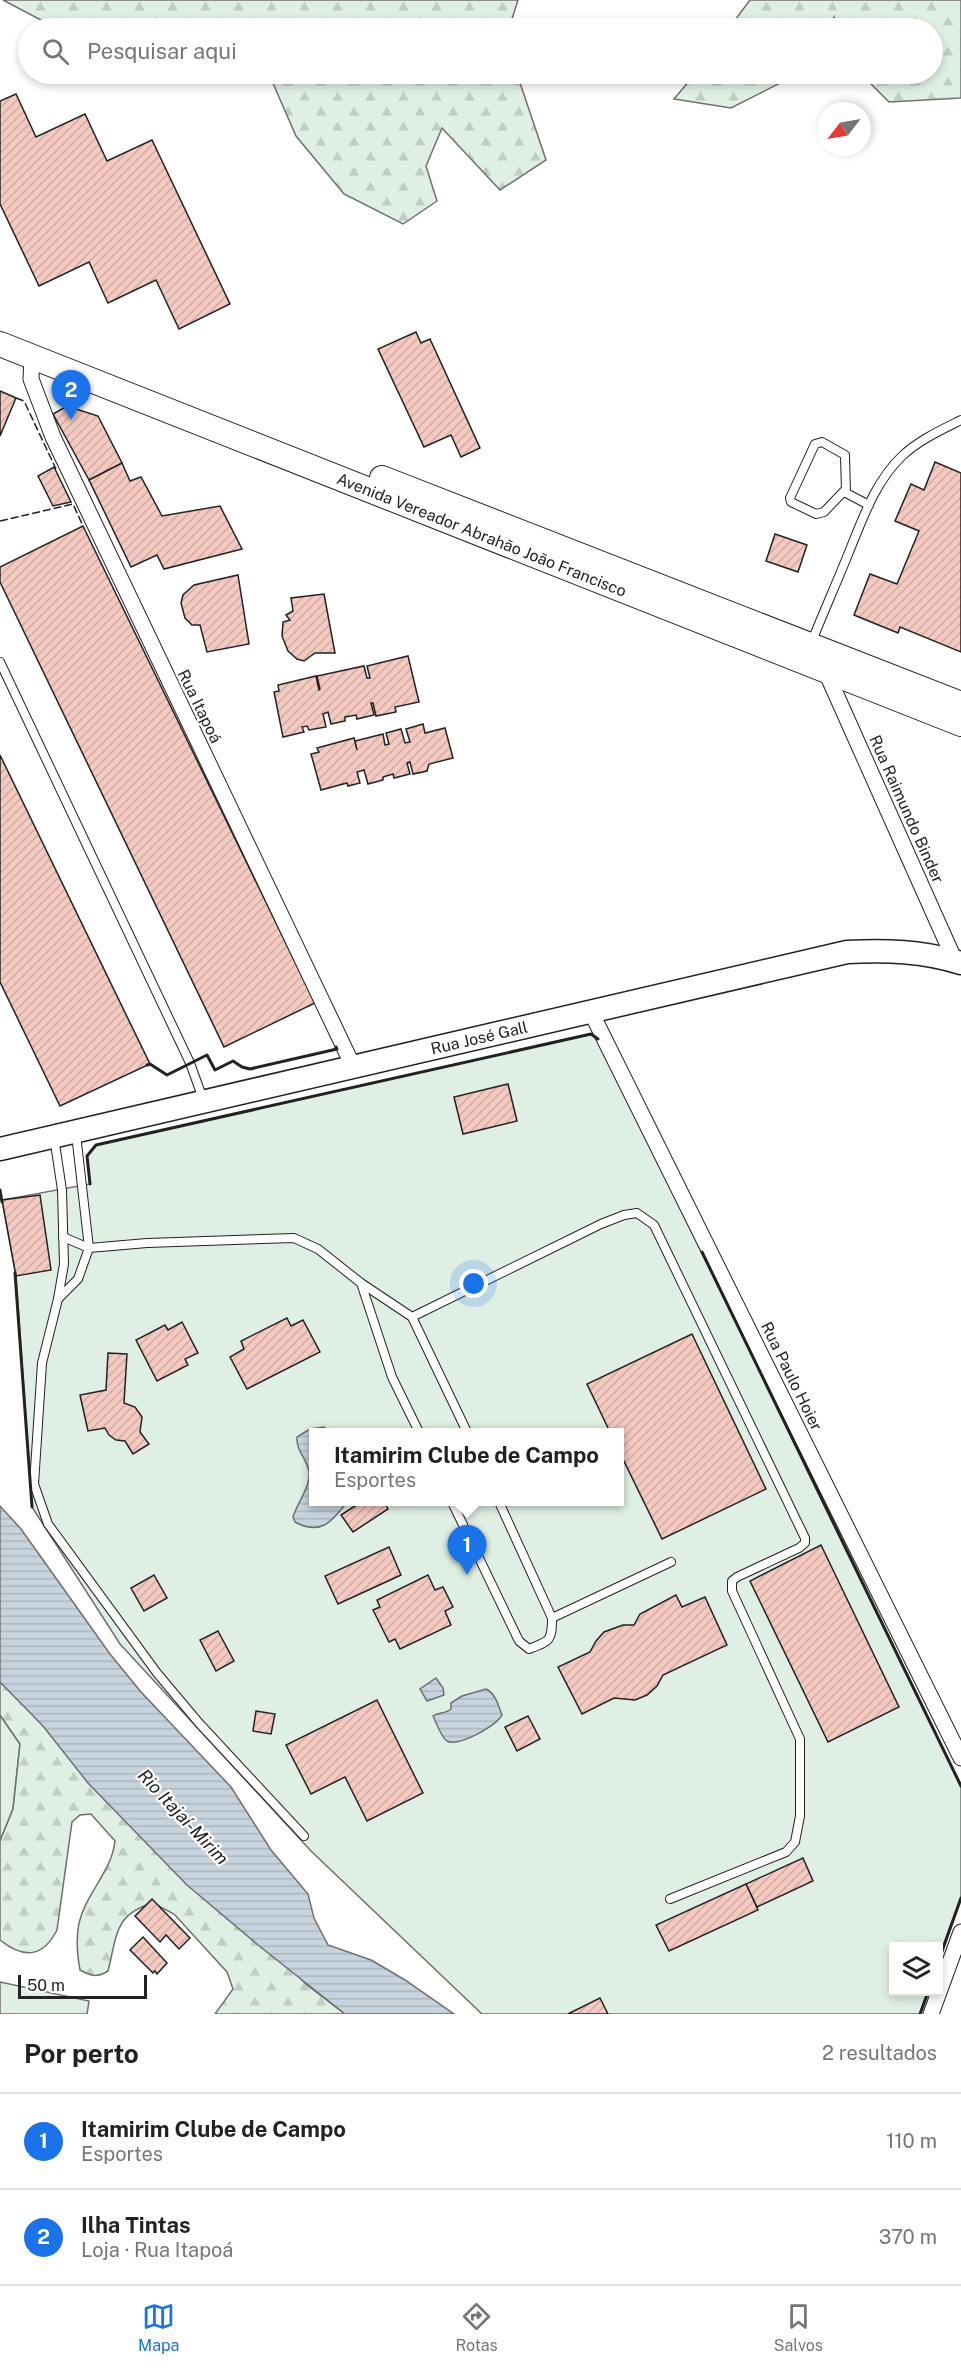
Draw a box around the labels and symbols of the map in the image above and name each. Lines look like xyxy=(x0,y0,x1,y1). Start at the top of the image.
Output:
north arrow xyxy=(817,102,871,156)
pin: 2 xyxy=(52,370,90,420)
street label: Avenida Vereador Abrahão João Francisco xyxy=(334,469,629,601)
street label: Rua Itapoá xyxy=(174,666,226,746)
street label: Rua Raimundo Binder xyxy=(865,732,948,886)
street label: Rua José Gall xyxy=(429,1018,530,1058)
your location xyxy=(459,1269,488,1298)
street label: Rua Paulo Hoier xyxy=(757,1319,826,1434)
pin: 1 xyxy=(448,1526,486,1575)
water label: Rio Itajaí-Mirim xyxy=(134,1765,233,1869)
scale bar xyxy=(18,1972,147,2000)

